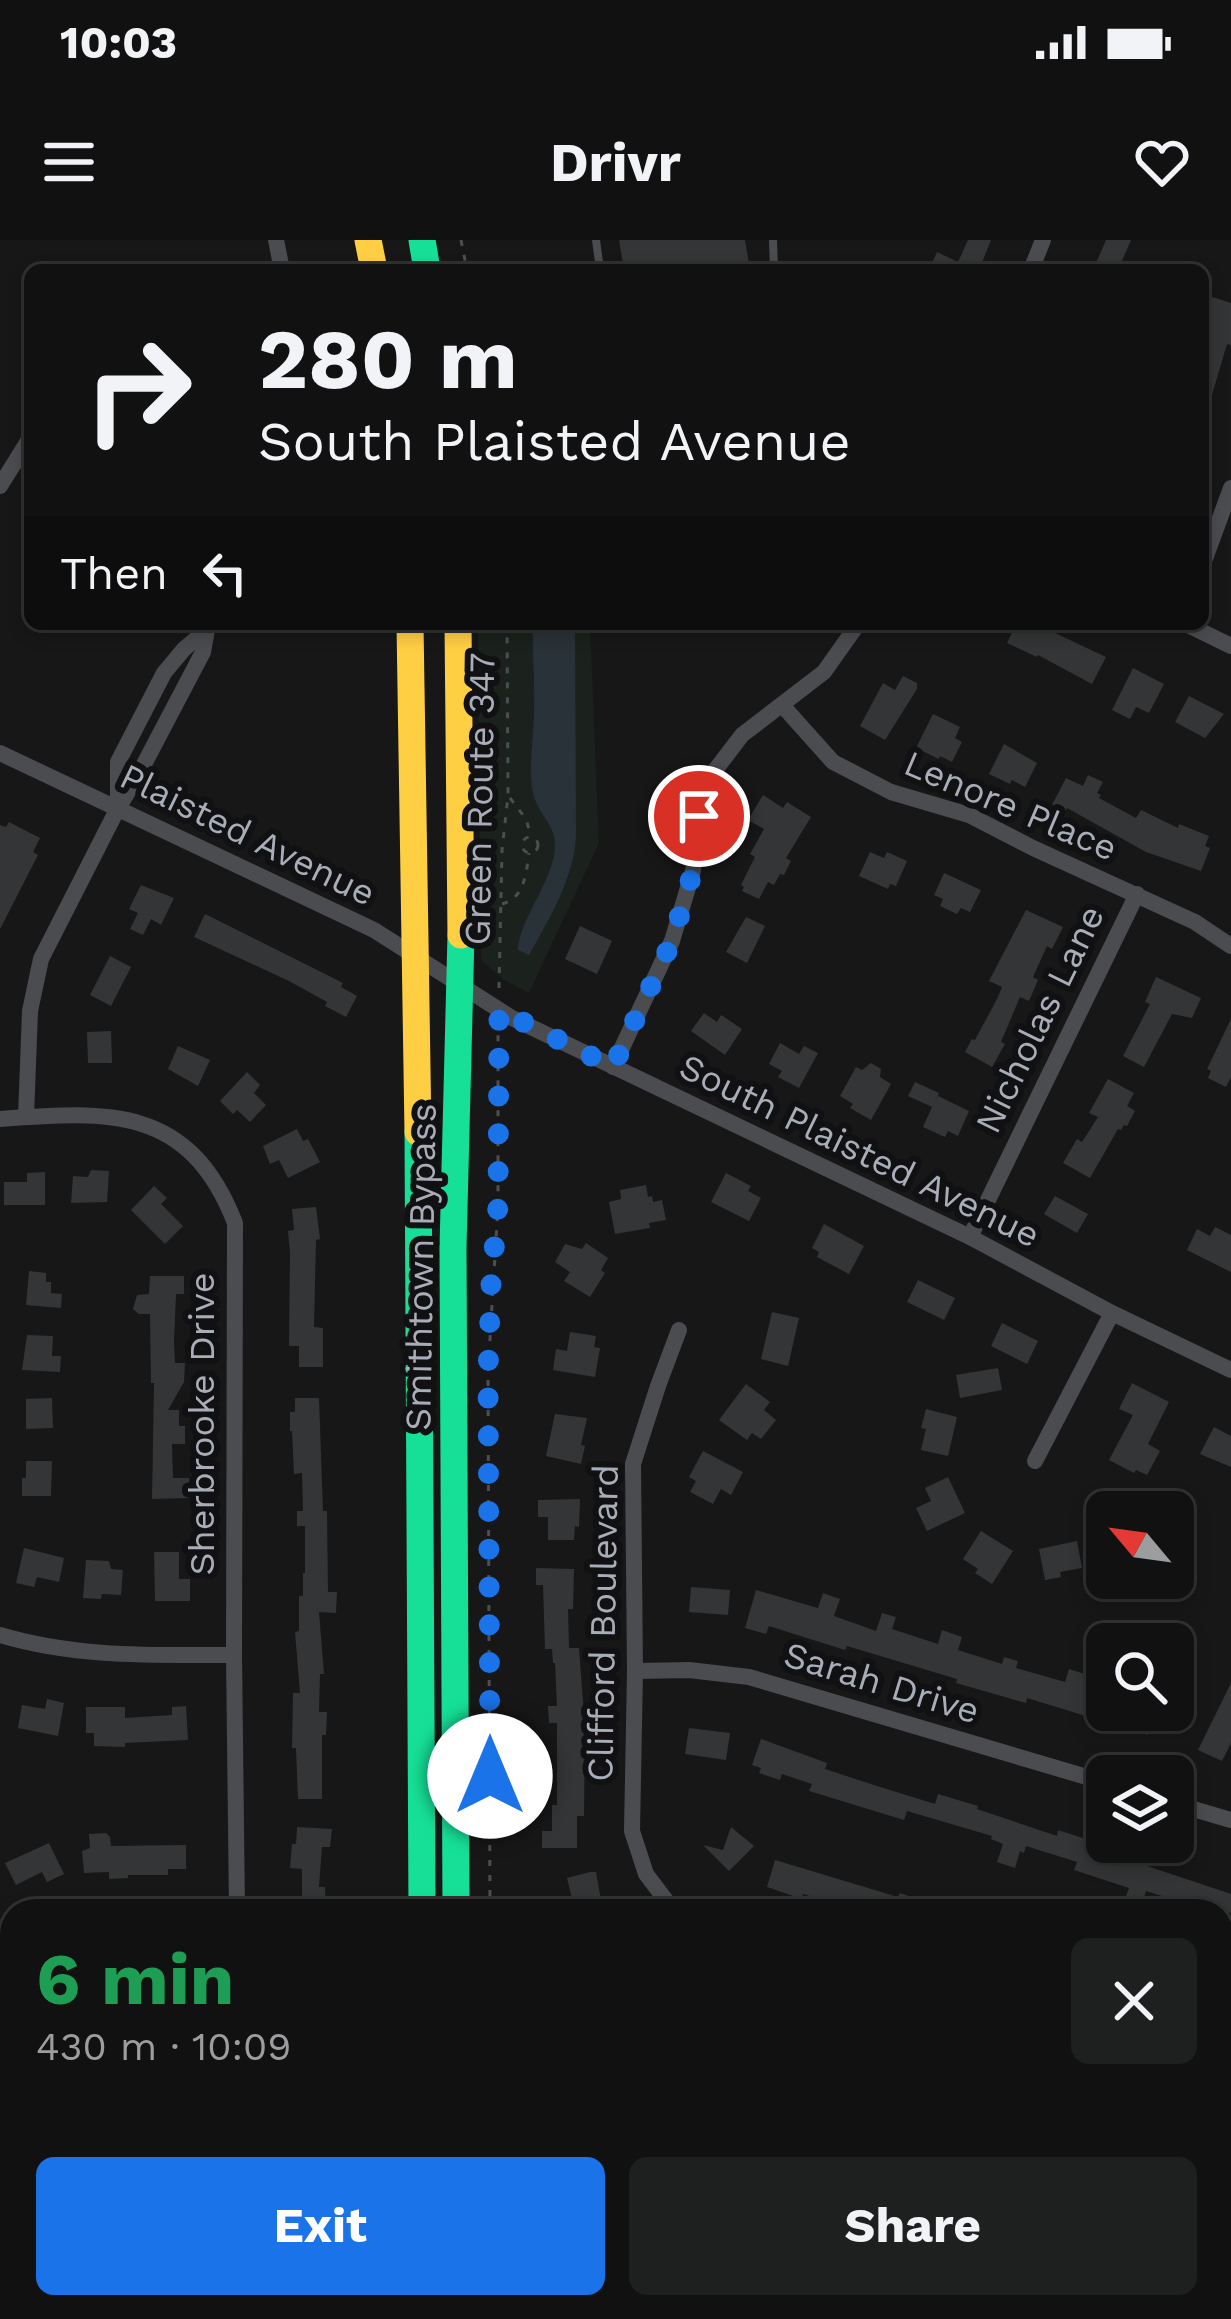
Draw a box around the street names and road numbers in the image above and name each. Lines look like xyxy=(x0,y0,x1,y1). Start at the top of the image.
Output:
street label: Green Route 347 xyxy=(456,652,504,946)
street label: Lenore Place xyxy=(898,742,1123,870)
street label: Plaisted Avenue xyxy=(113,755,382,915)
street label: Nicholas Lane xyxy=(967,899,1113,1140)
street label: South Plaisted Avenue xyxy=(673,1045,1046,1256)
street label: Smithtown Bypass xyxy=(397,1103,445,1431)
street label: Sherbrooke Drive xyxy=(181,1272,223,1576)
street label: Clifford Boulevard xyxy=(579,1464,627,1782)
street label: Sarah Drive xyxy=(779,1633,984,1733)

